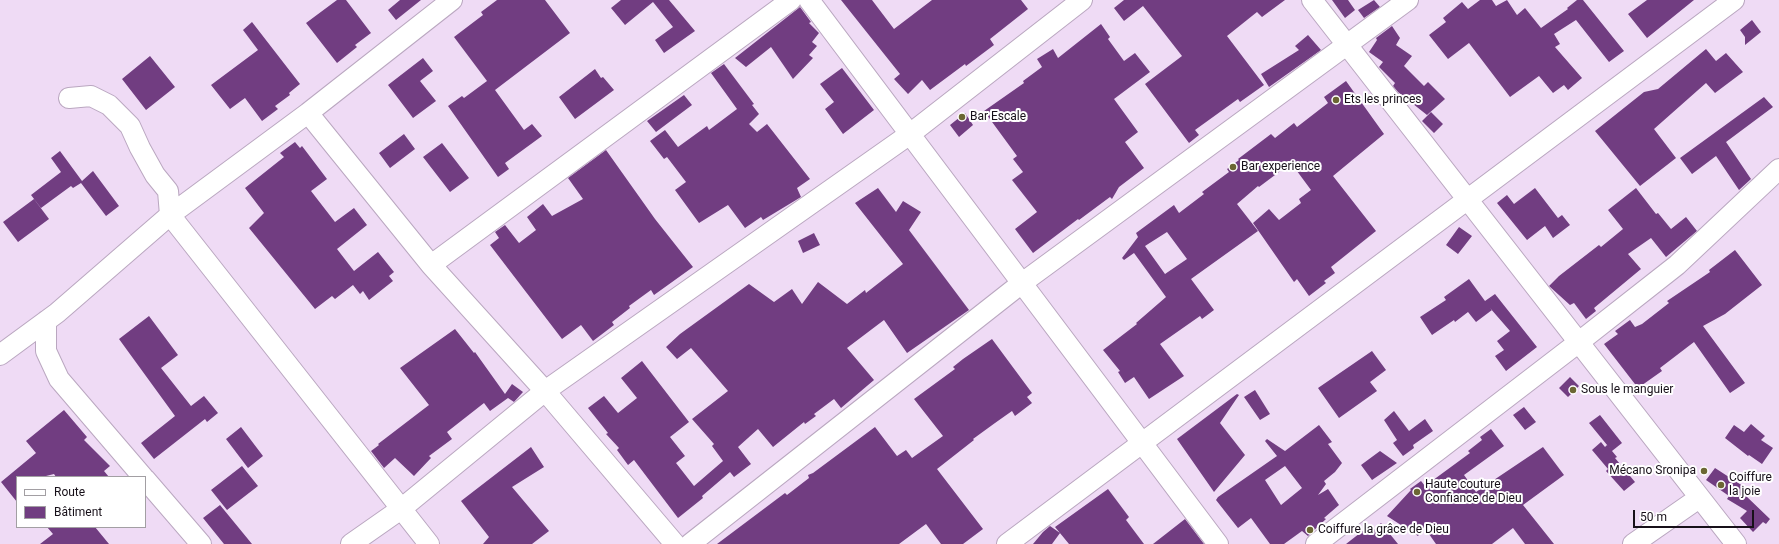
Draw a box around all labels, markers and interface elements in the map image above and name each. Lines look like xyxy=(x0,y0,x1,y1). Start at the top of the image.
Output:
place label: Ets les princes xyxy=(1344,93,1422,107)
marker: Ets les princes xyxy=(1331,95,1341,105)
place label: Bar Escale xyxy=(970,110,1026,124)
marker: Bar Escale xyxy=(957,112,967,122)
place label: Bar experience xyxy=(1241,160,1320,174)
marker: Bar experience xyxy=(1228,162,1238,172)
place label: Sous le manguier xyxy=(1581,383,1673,397)
marker: Sous le manguier xyxy=(1568,385,1578,395)
place label: Mécano Sronipa xyxy=(1609,464,1696,478)
marker: Mécano Sronipa xyxy=(1699,466,1709,476)
place label: Coiffure la joie xyxy=(1729,471,1772,499)
legend xyxy=(16,476,146,528)
place label: Haute couture Confiance de Dieu xyxy=(1425,478,1522,506)
marker: Coiffure la joie xyxy=(1716,480,1726,490)
text: Route xyxy=(54,485,85,499)
marker: Haute couture Confiance de Dieu xyxy=(1412,487,1422,497)
scale bar xyxy=(1635,502,1756,528)
text: Bâtiment xyxy=(54,505,102,519)
text: 50 m xyxy=(1640,510,1667,524)
place label: Coiffure la grâce de Dieu xyxy=(1318,523,1449,537)
marker: Coiffure la grâce de Dieu xyxy=(1305,525,1315,535)

